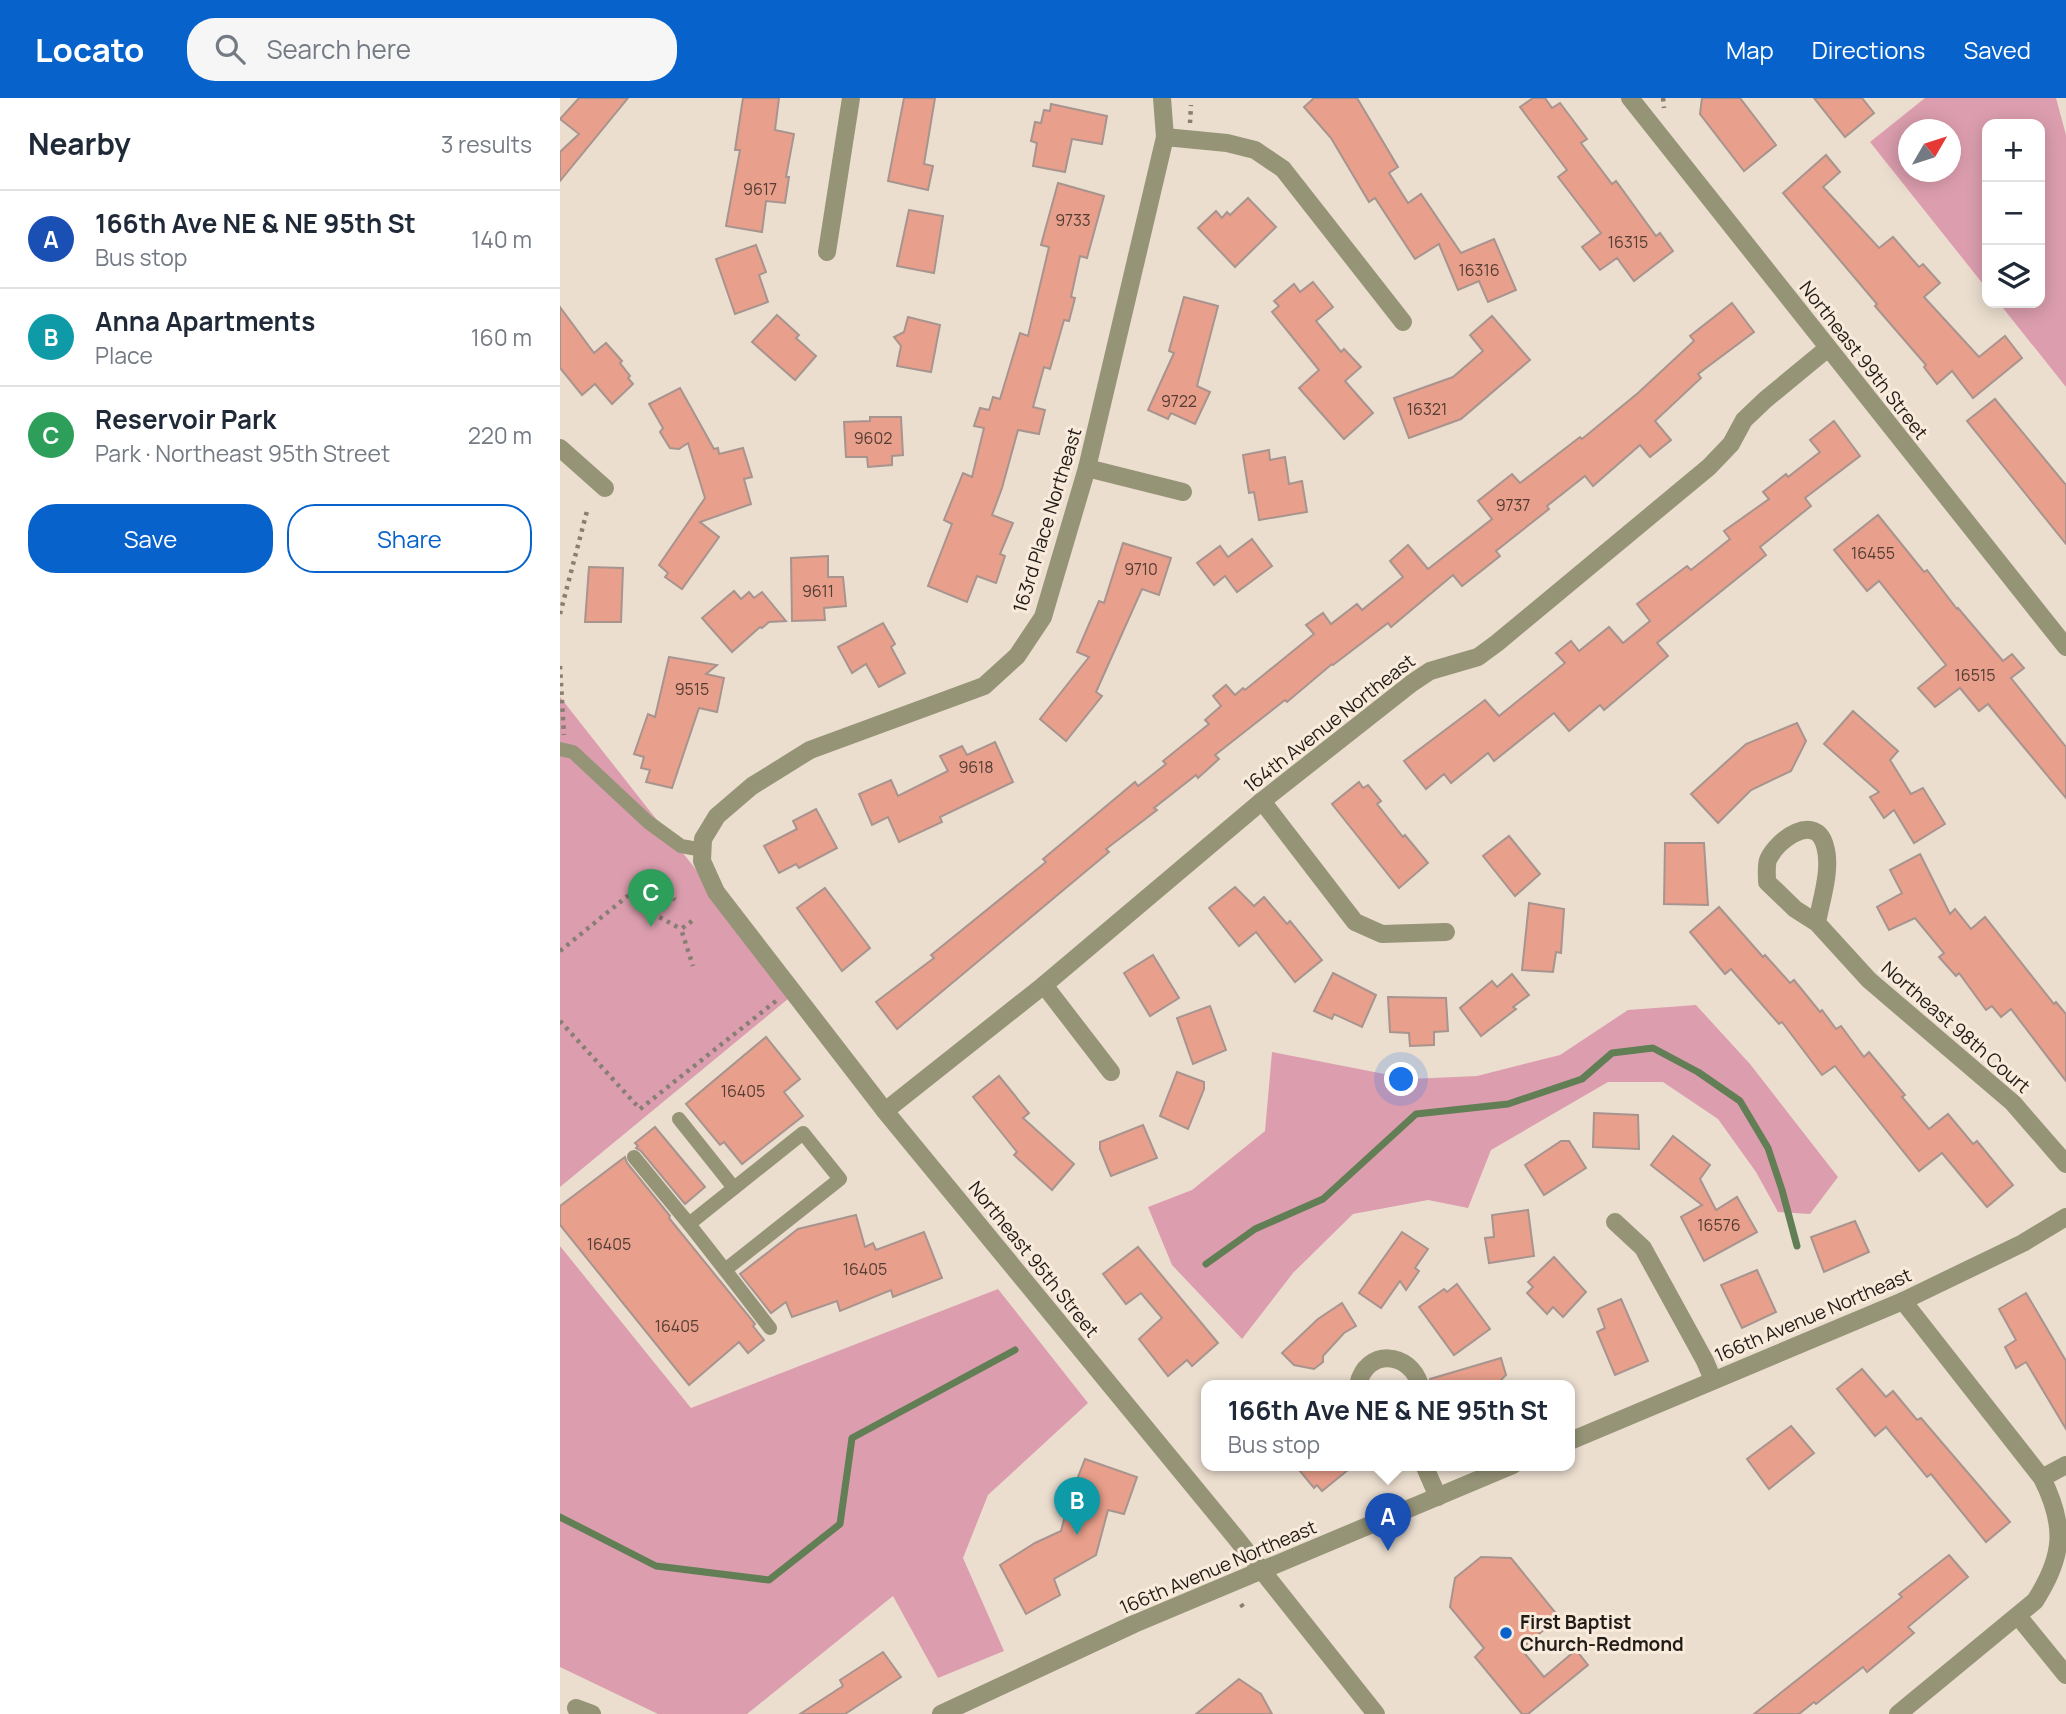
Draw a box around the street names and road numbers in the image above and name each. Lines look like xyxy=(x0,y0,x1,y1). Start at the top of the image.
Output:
street label: Northeast 99th Street xyxy=(1794,275,1934,445)
street label: 163rd Place Northeast xyxy=(1006,424,1088,616)
street label: 164th Avenue Northeast xyxy=(1238,648,1420,798)
street label: Northeast 98th Court xyxy=(1876,955,2036,1099)
street label: Northeast 95th Street xyxy=(963,1175,1105,1343)
street label: 166th Avenue Northeast xyxy=(1711,1262,1915,1368)
street label: 166th Avenue Northeast xyxy=(1116,1514,1320,1620)

